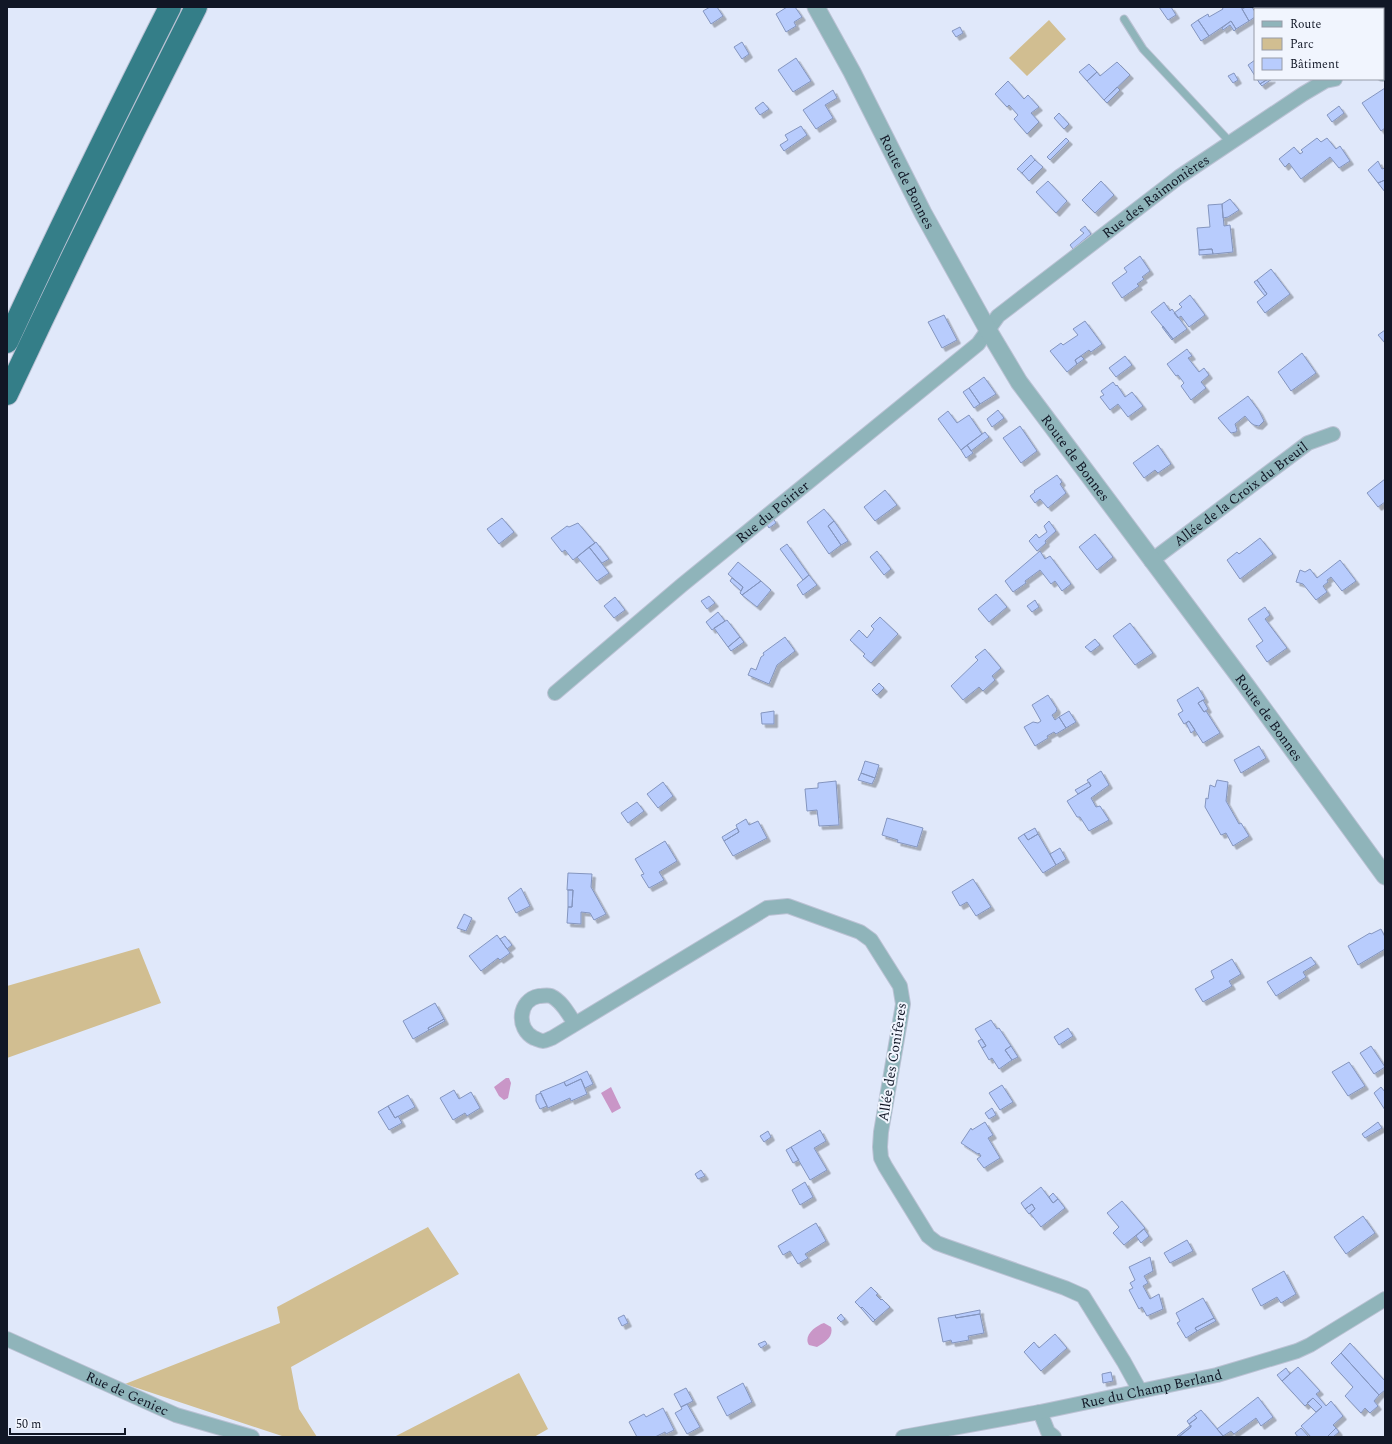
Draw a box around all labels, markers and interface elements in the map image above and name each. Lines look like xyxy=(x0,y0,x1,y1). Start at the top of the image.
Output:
legend xyxy=(1254,8,1384,80)
text: Route xyxy=(1290,15,1321,34)
text: Parc xyxy=(1290,35,1314,54)
text: Bâtiment xyxy=(1290,55,1339,74)
street label: Route de Bonnes xyxy=(874,131,940,233)
street label: Rue des Raimonières xyxy=(1098,149,1214,243)
street label: Route de Bonnes xyxy=(1036,410,1115,506)
street label: Allée de la Croix du Breuil xyxy=(1169,437,1313,552)
street label: Rue du Poirier xyxy=(731,475,814,548)
street label: Route de Bonnes xyxy=(1230,669,1308,766)
street label: Allée des Conifères xyxy=(873,1001,912,1123)
street label: Rue du Champ Berland xyxy=(1079,1364,1225,1414)
street label: Rue de Geniec xyxy=(82,1366,172,1422)
scale bar xyxy=(10,1410,125,1436)
text: 50 m xyxy=(16,1415,41,1434)

